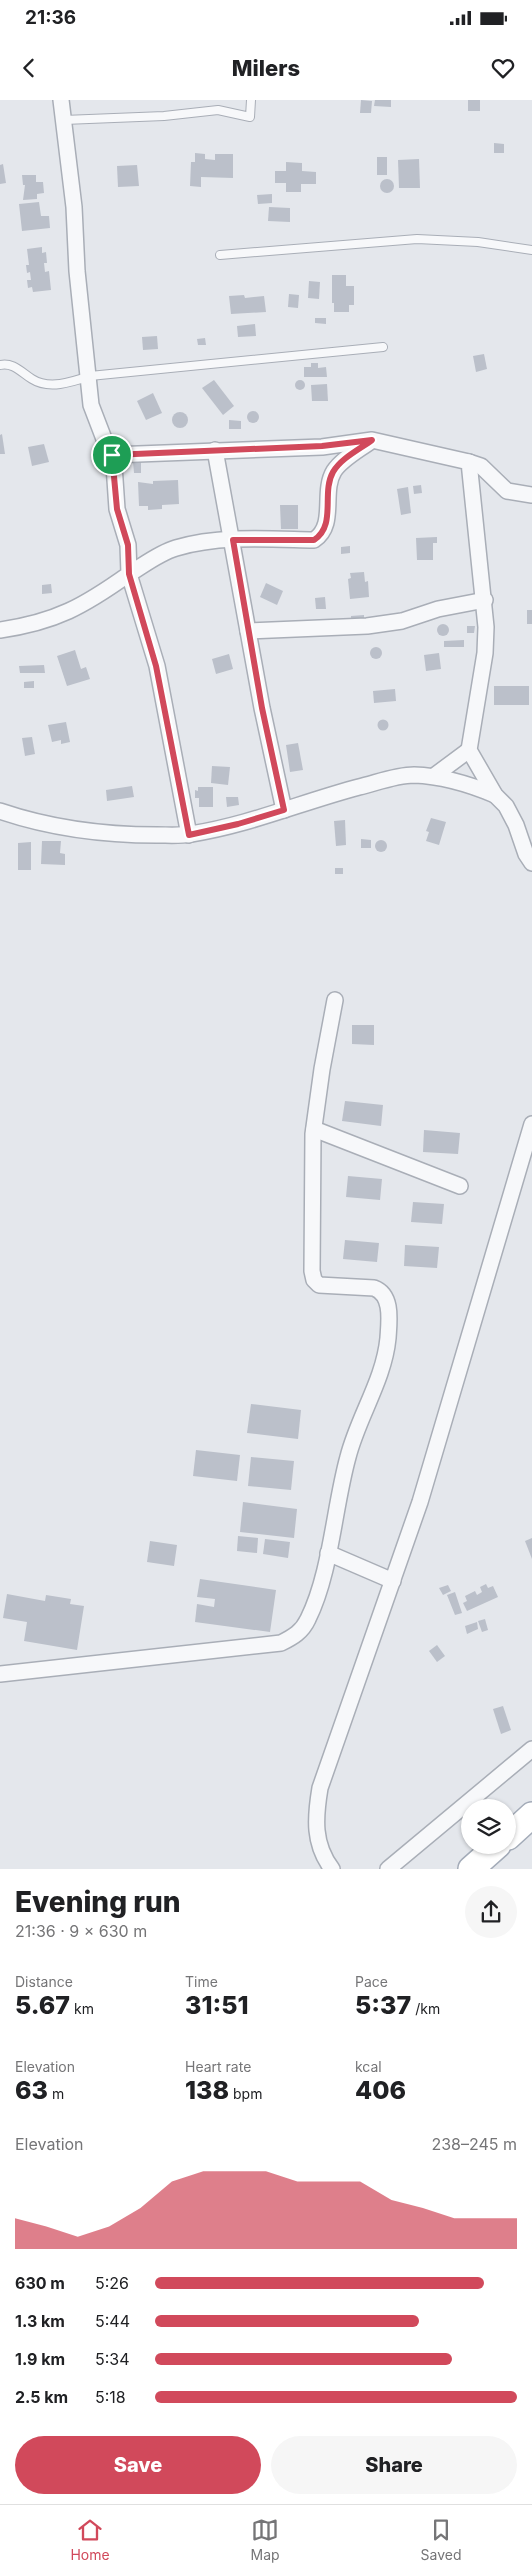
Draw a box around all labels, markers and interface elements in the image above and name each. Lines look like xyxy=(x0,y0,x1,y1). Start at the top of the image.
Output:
text: 21:36 xyxy=(25,6,76,29)
icon: back xyxy=(15,54,43,82)
icon: heart xyxy=(489,54,517,82)
text: Milers xyxy=(232,55,300,81)
pin xyxy=(91,434,133,476)
icon: arrive xyxy=(98,441,126,469)
map controls xyxy=(461,1799,516,1854)
button: layers xyxy=(461,1799,516,1854)
text: Evening run xyxy=(15,1885,181,1919)
button: share xyxy=(465,1886,517,1938)
text: 21:36 · 9 × 630 m xyxy=(15,1921,147,1941)
text: Distance xyxy=(15,1973,73,1990)
text: Time xyxy=(185,1973,218,1990)
text: Pace xyxy=(355,1973,388,1990)
text: 5.67 xyxy=(15,1990,70,2020)
text: 31:51 xyxy=(185,1990,249,2020)
text: 5:37 xyxy=(355,1990,411,2020)
text: km xyxy=(70,2000,94,2017)
text: /km xyxy=(411,2000,440,2017)
text: Elevation xyxy=(15,2058,75,2075)
text: Heart rate xyxy=(185,2058,251,2075)
text: kcal xyxy=(355,2058,382,2075)
text: 63 xyxy=(15,2075,48,2105)
text: 138 xyxy=(185,2075,229,2105)
text: 406 xyxy=(355,2075,406,2105)
text: m xyxy=(48,2085,64,2102)
text: bpm xyxy=(229,2085,262,2102)
text: Elevation xyxy=(15,2134,84,2154)
text: 238–245 m xyxy=(431,2134,517,2154)
text: 630 m xyxy=(15,2273,65,2293)
text: 5:26 xyxy=(95,2273,129,2293)
text: 1.3 km xyxy=(15,2311,65,2331)
text: 5:44 xyxy=(95,2311,130,2331)
text: 1.9 km xyxy=(15,2349,65,2369)
text: 5:34 xyxy=(95,2349,130,2369)
text: 2.5 km xyxy=(15,2387,68,2407)
text: 5:18 xyxy=(95,2387,126,2407)
button: Save xyxy=(15,2436,261,2494)
button: Share xyxy=(271,2436,517,2494)
tab: Home xyxy=(70,2516,110,2563)
tab: Map xyxy=(251,2516,280,2563)
tab: Saved xyxy=(421,2516,462,2563)

